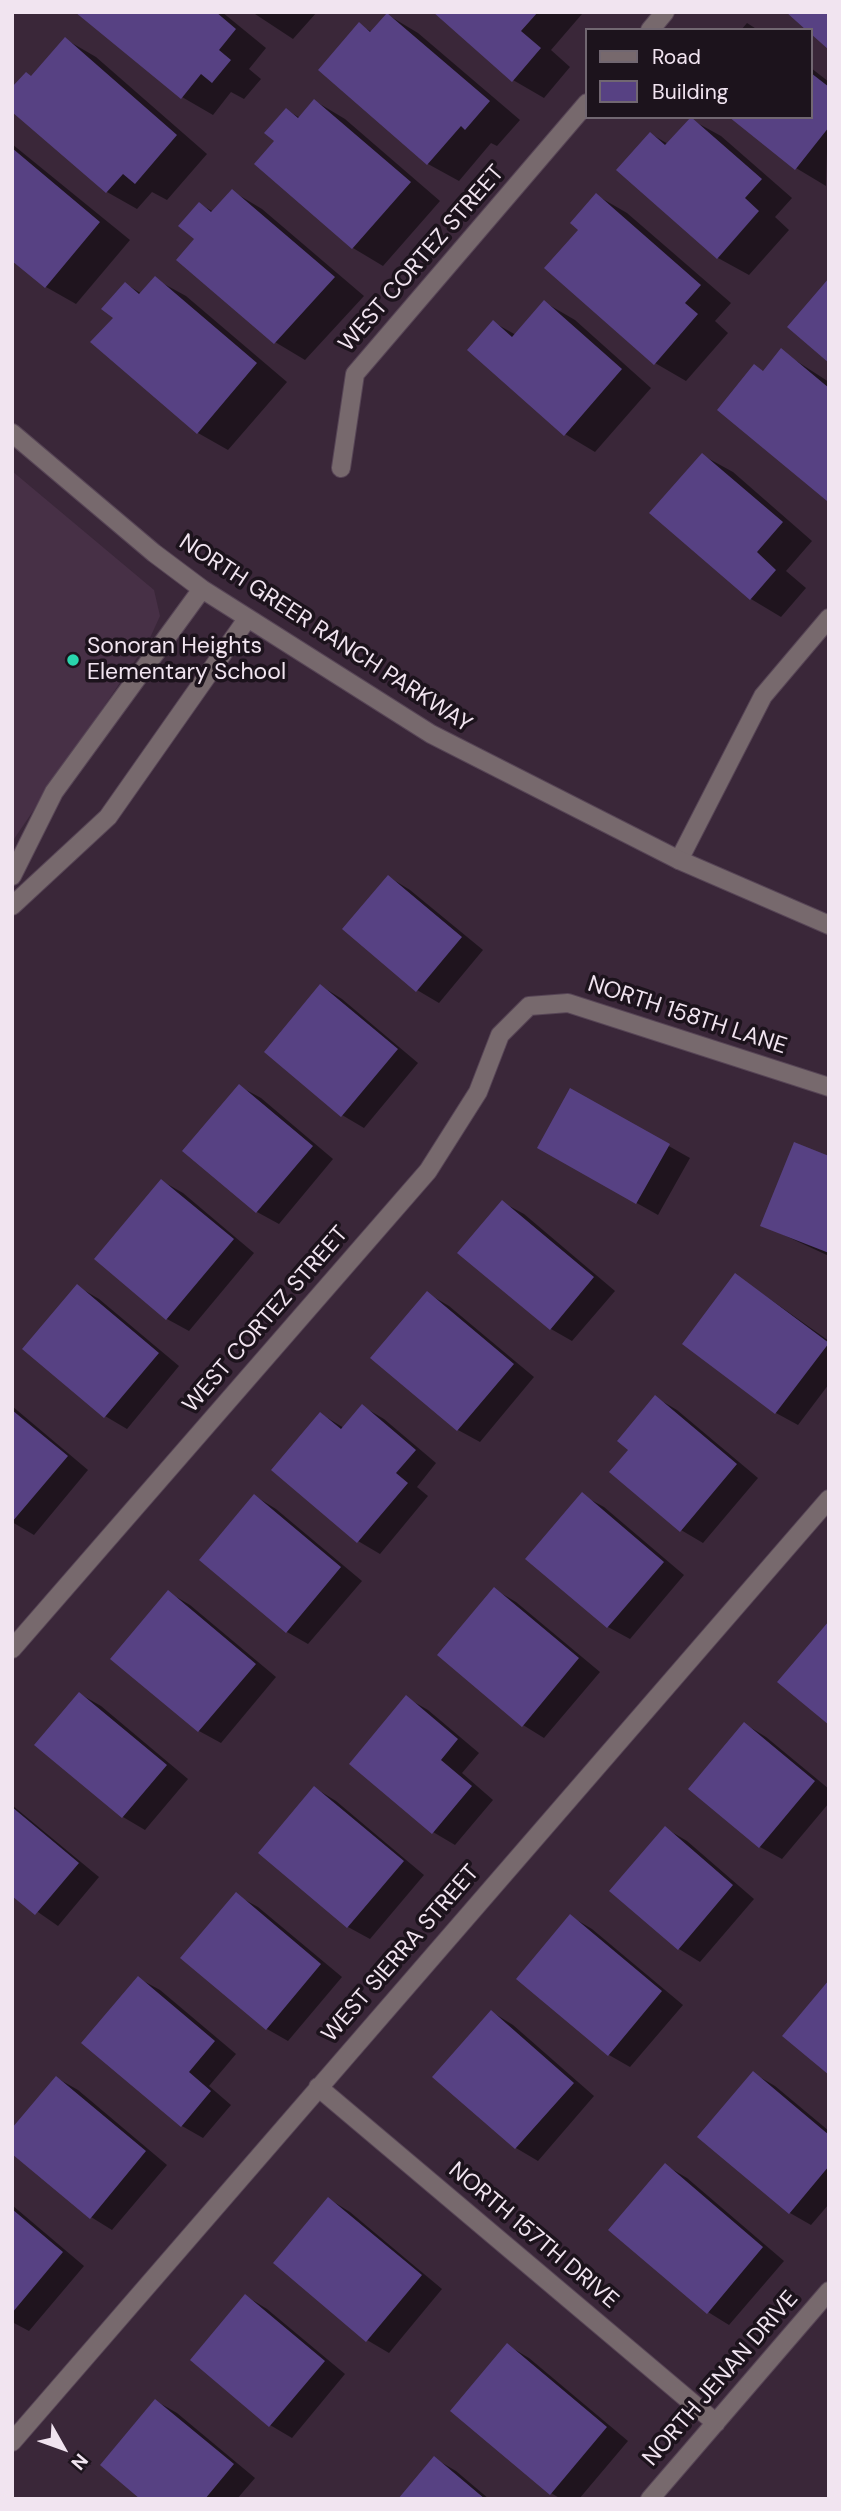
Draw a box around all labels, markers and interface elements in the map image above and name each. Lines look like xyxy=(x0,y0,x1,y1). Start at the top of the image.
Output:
legend xyxy=(586,28,813,119)
text: Road xyxy=(652,43,701,71)
text: Building xyxy=(652,78,728,106)
street label: WEST CORTEZ STREET xyxy=(333,160,511,358)
street label: NORTH GREER RANCH PARKWAY xyxy=(174,529,476,739)
place label: Sonoran Heights Elementary School xyxy=(87,633,286,687)
marker: Sonoran Heights Elementary School xyxy=(65,652,81,668)
street label: NORTH 158TH LANE xyxy=(584,971,790,1061)
street label: WEST CORTEZ STREET xyxy=(177,1221,355,1419)
street label: WEST SIERRA STREET xyxy=(316,1860,486,2048)
street label: NORTH 157TH DRIVE xyxy=(443,2157,623,2315)
street label: NORTH JENAN DRIVE xyxy=(637,2286,805,2472)
north arrow xyxy=(28,2413,98,2483)
text: N xyxy=(65,2448,94,2475)

